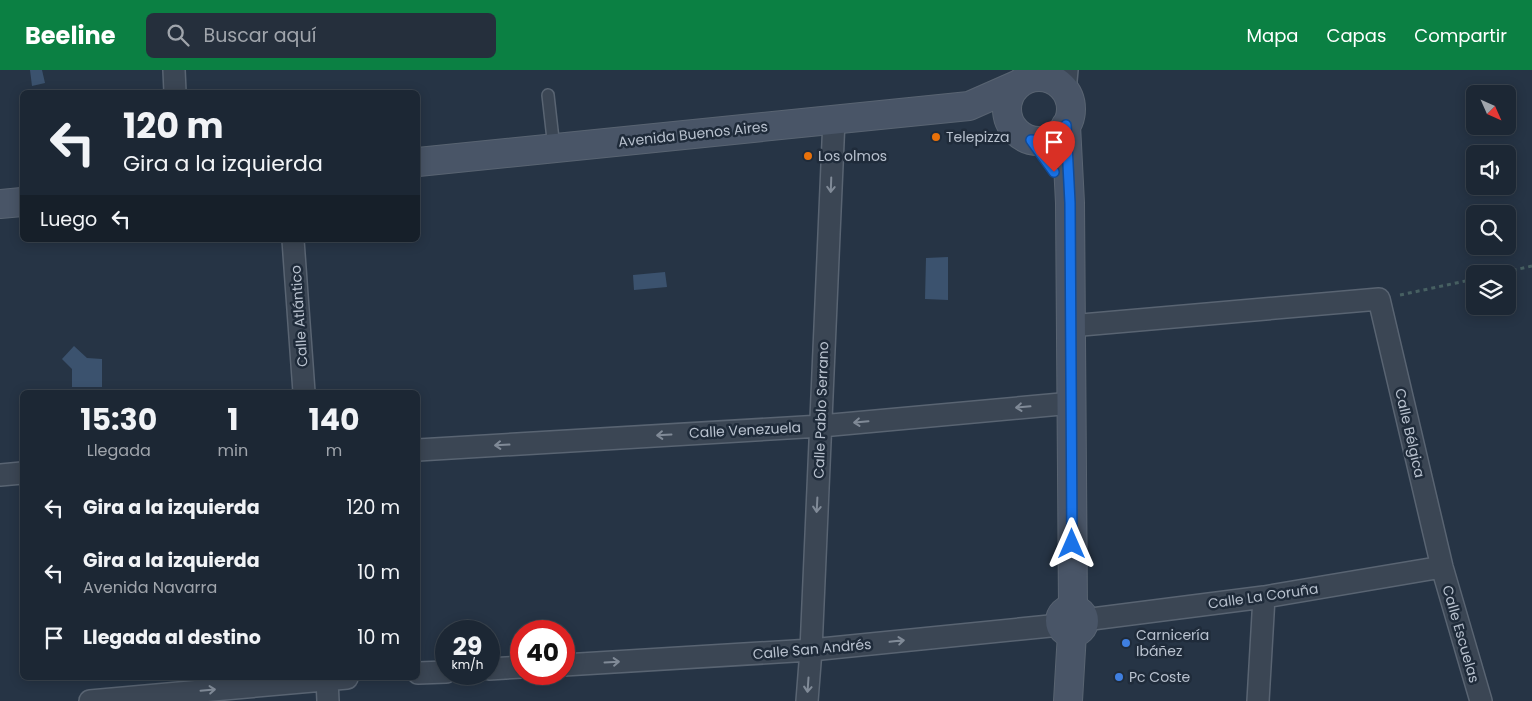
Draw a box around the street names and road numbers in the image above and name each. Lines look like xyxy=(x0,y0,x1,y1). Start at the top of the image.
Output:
street label: Avenida Buenos Aires xyxy=(617,116,769,152)
street label: Calle Atlántico xyxy=(285,264,313,368)
street label: Calle Pablo Serrano xyxy=(809,341,833,479)
street label: Calle Bélgica xyxy=(1390,386,1430,480)
street label: Calle Venezuela xyxy=(688,417,802,443)
street label: Calle La Coruña xyxy=(1207,578,1319,614)
street label: Calle Escuelas xyxy=(1438,583,1484,685)
street label: Calle San Andrés xyxy=(752,634,872,664)

